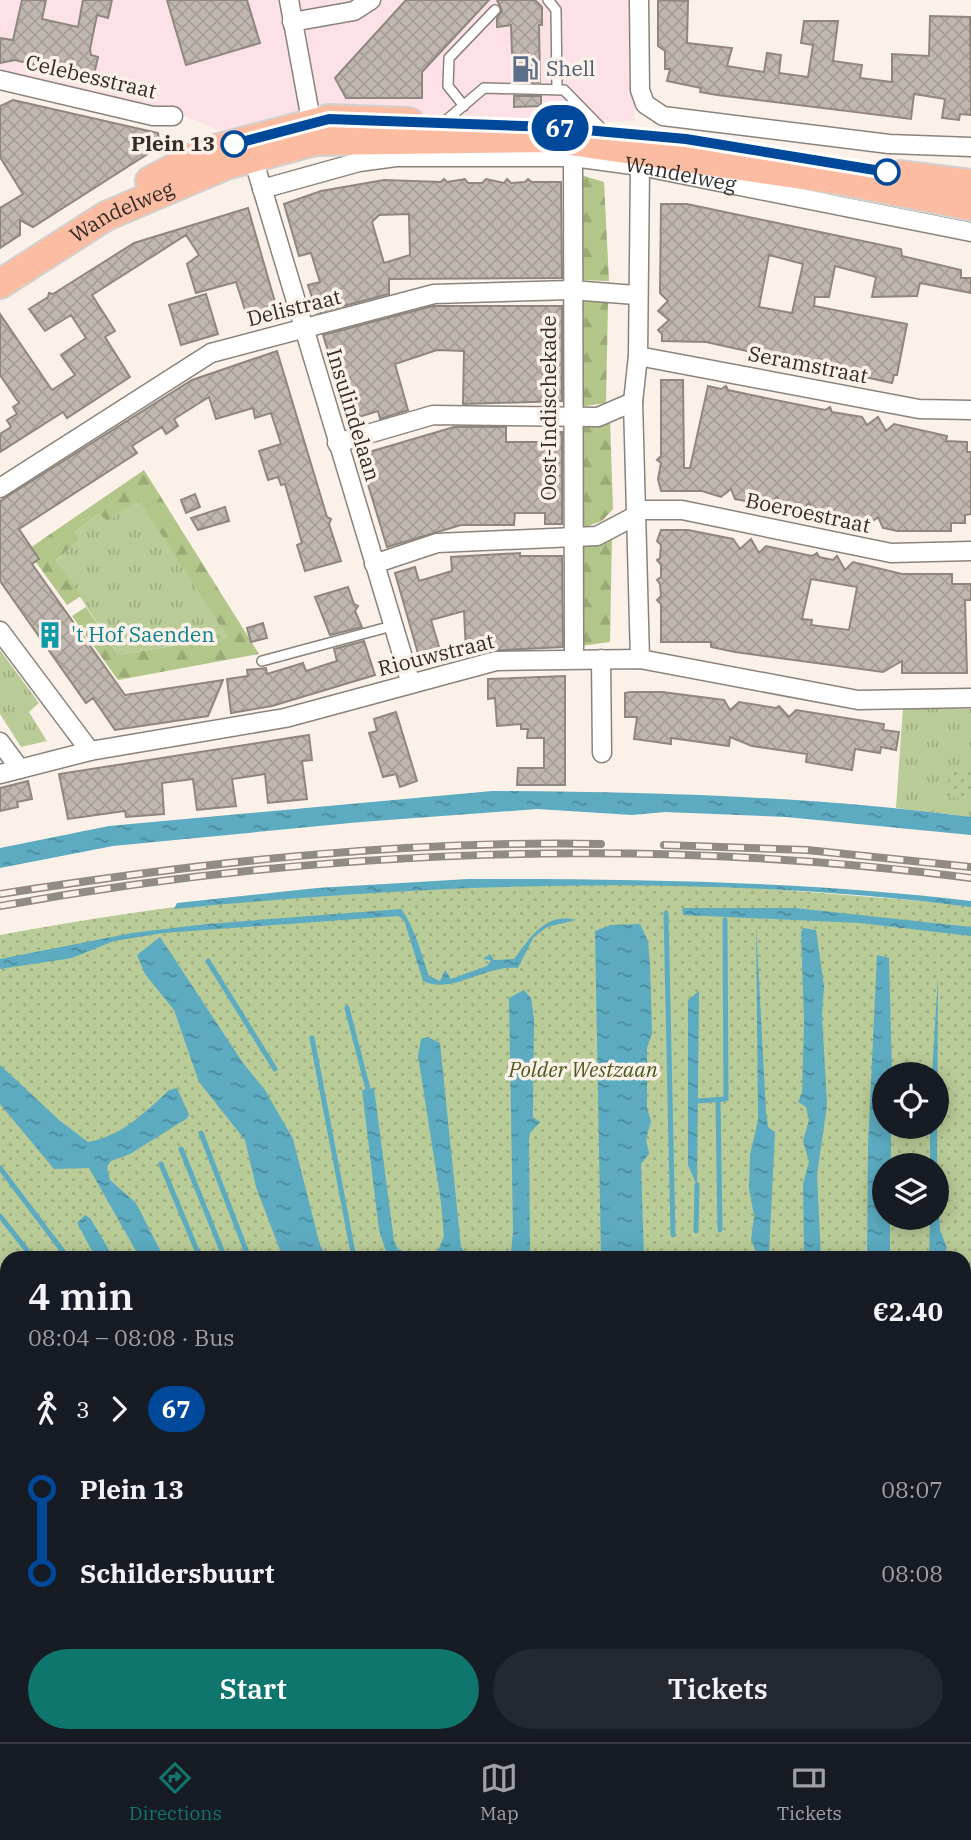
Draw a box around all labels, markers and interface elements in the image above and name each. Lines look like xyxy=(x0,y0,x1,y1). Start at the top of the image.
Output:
street label: Celebesstraat xyxy=(23,47,159,105)
fuel station icon: Shell xyxy=(510,54,540,84)
place label: Shell xyxy=(546,54,595,82)
line badge: 67 xyxy=(528,105,592,151)
text: 67 xyxy=(546,112,574,144)
place label: Plein 13 xyxy=(131,129,215,157)
marker: Plein 13 xyxy=(221,131,247,157)
street label: Wandelweg xyxy=(623,149,740,198)
unlabelled marker xyxy=(874,159,900,185)
street label: Wandelweg xyxy=(64,174,178,249)
street label: Delistraat xyxy=(244,282,344,332)
street label: Oost-Indischekade xyxy=(534,315,562,501)
street label: Seramstraat xyxy=(746,339,870,389)
street label: Insulindelaan xyxy=(321,345,387,484)
street label: Boeroestraat xyxy=(743,485,873,539)
building icon: 't Hof Saenden xyxy=(35,620,65,650)
place label: 't Hof Saenden xyxy=(71,620,215,648)
street label: Riouwstraat xyxy=(375,626,497,682)
park label: Polder Westzaan xyxy=(507,1055,658,1083)
map controls xyxy=(872,1062,949,1230)
button: locate xyxy=(872,1062,949,1139)
button: layers xyxy=(872,1153,949,1230)
text: 4 min xyxy=(28,1271,134,1320)
text: €2.40 xyxy=(873,1294,943,1328)
text: 08:04 – 08:08 · Bus xyxy=(28,1322,235,1352)
icon: walk xyxy=(28,1390,66,1428)
icon: forward xyxy=(100,1390,138,1428)
text: 67 xyxy=(162,1393,191,1425)
text: 3 xyxy=(76,1394,90,1424)
text: Plein 13 xyxy=(80,1472,184,1506)
text: 08:07 xyxy=(881,1474,943,1504)
text: Schildersbuurt xyxy=(80,1556,274,1590)
text: 08:08 xyxy=(881,1558,943,1588)
button: Start xyxy=(28,1649,479,1729)
button: Tickets xyxy=(493,1649,943,1729)
tab: Directions xyxy=(129,1759,222,1825)
tab: Map xyxy=(480,1759,519,1825)
tab: Tickets xyxy=(777,1759,842,1825)

